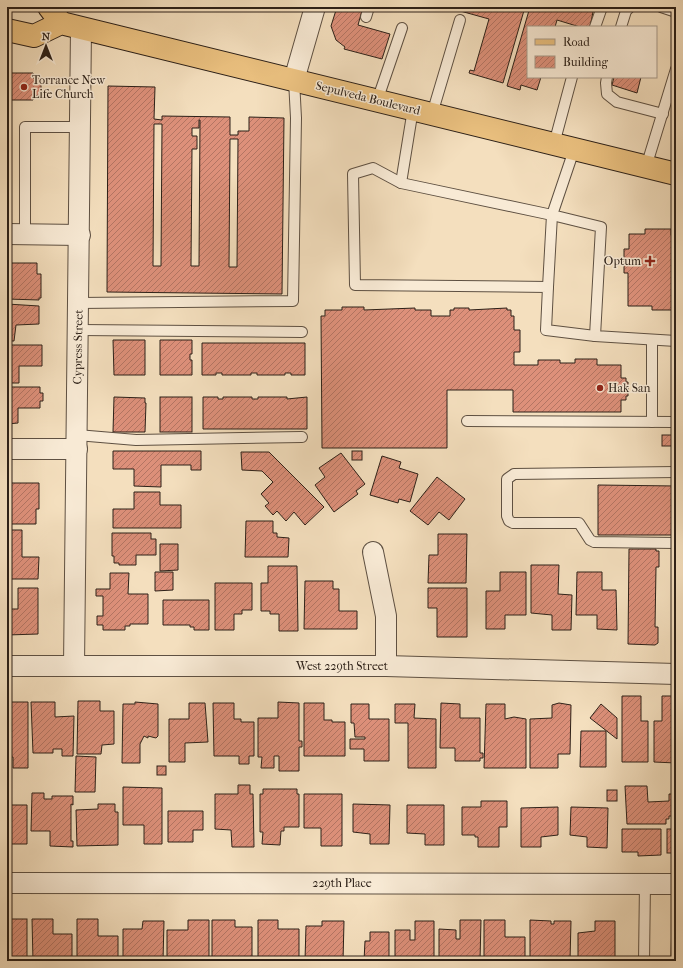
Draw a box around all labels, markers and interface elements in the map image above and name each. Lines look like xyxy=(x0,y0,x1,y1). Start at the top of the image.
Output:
north arrow xyxy=(26,26,66,66)
legend xyxy=(527,26,657,78)
text: N xyxy=(42,30,51,43)
text: Road xyxy=(563,35,590,49)
text: Building xyxy=(563,55,608,69)
place label: Torrance New Life Church xyxy=(32,73,106,101)
street label: Sepulveda Boulevard xyxy=(314,78,422,118)
marker: Torrance New Life Church xyxy=(19,82,29,92)
place label: Optum xyxy=(604,254,641,268)
marker: Optum xyxy=(644,255,656,267)
street label: Cypress Street xyxy=(70,309,86,385)
place label: Hak San xyxy=(608,381,651,395)
marker: Hak San xyxy=(595,383,605,393)
street label: West 229th Street xyxy=(295,659,389,673)
street label: 229th Place xyxy=(312,876,372,890)

